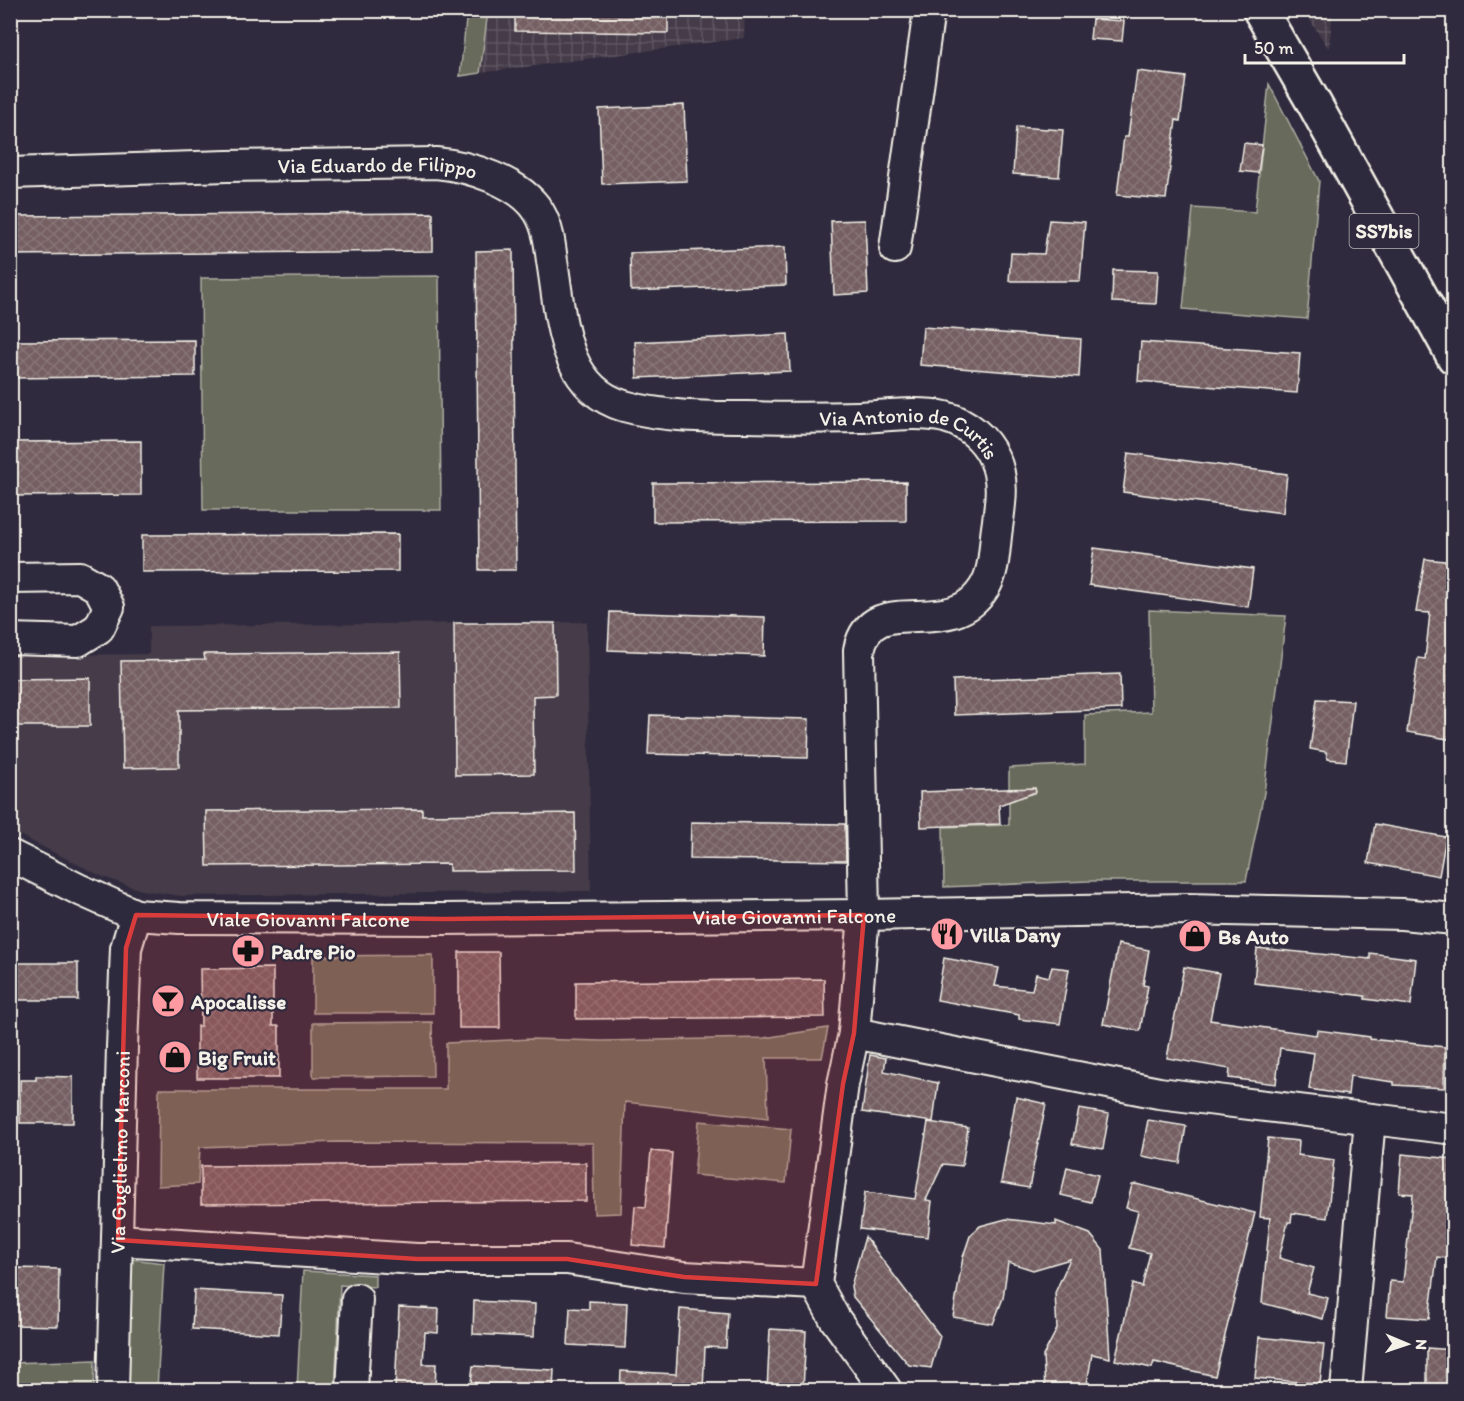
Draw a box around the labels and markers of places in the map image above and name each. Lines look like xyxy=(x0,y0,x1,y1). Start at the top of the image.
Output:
restaurant icon: Villa Dany xyxy=(929,916,965,952)
shop icon: Bs Auto xyxy=(1177,918,1213,954)
place label: Villa Dany xyxy=(970,922,1061,948)
place label: Bs Auto xyxy=(1218,924,1289,949)
pharmacy icon: Padre Pio xyxy=(230,933,266,969)
place label: Padre Pio xyxy=(271,939,356,964)
bar icon: Apocalisse xyxy=(150,983,186,1019)
place label: Apocalisse xyxy=(190,989,286,1015)
shop icon: Big Fruit xyxy=(157,1039,193,1075)
place label: Big Fruit xyxy=(198,1045,276,1071)

